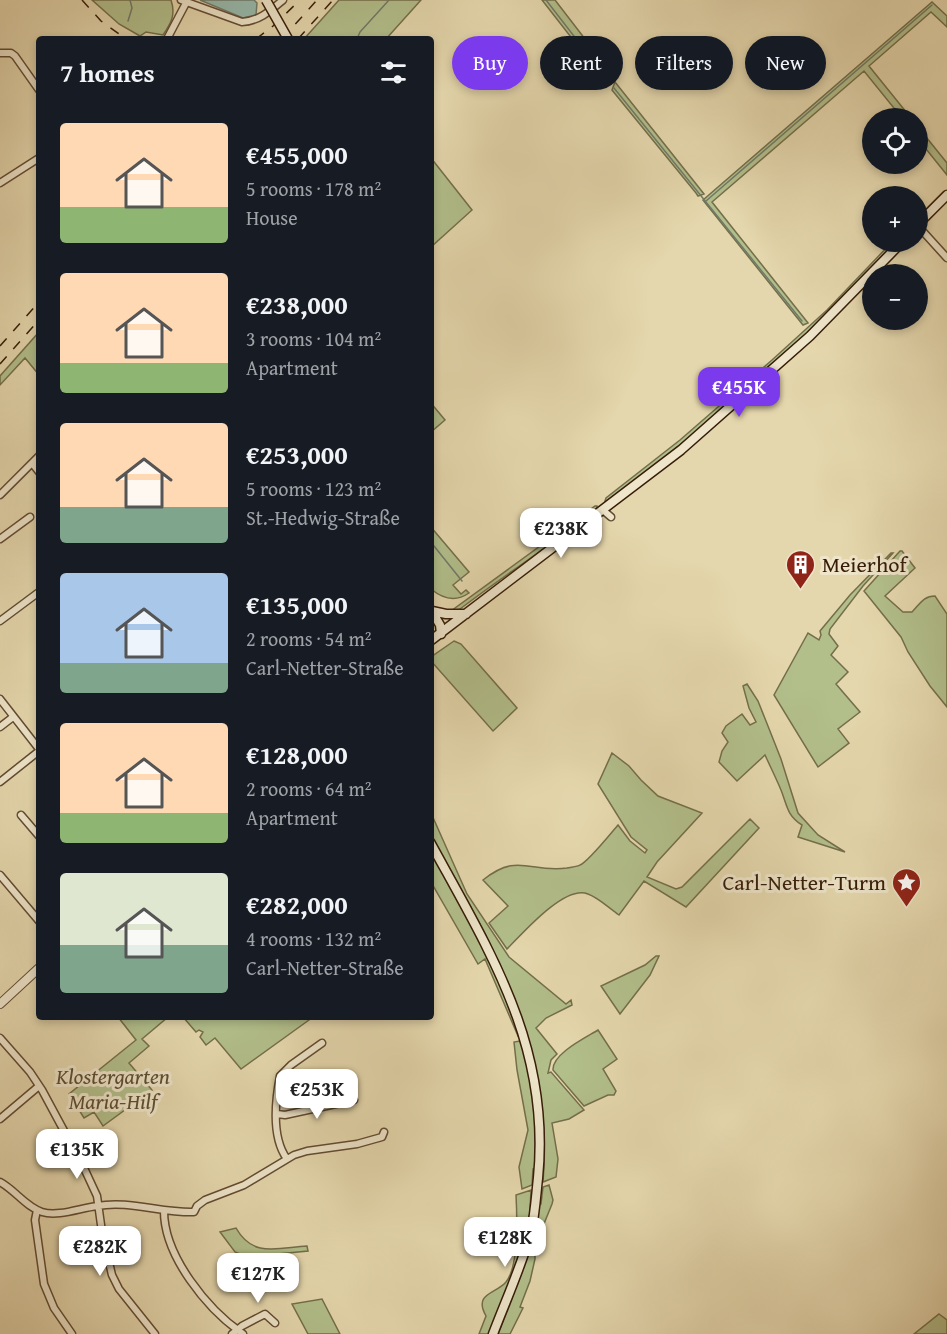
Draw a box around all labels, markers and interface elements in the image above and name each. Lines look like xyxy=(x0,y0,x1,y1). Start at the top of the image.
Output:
chip: Buy xyxy=(452,36,528,90)
chip: Rent xyxy=(540,36,623,90)
chip: Filters xyxy=(635,36,733,90)
chip: New xyxy=(745,36,826,90)
text: 7 homes xyxy=(60,53,155,92)
icon: filters xyxy=(377,56,410,89)
map controls xyxy=(862,108,928,330)
button: locate xyxy=(862,108,928,174)
text: €455,000 xyxy=(246,135,348,174)
icon: home xyxy=(108,147,180,219)
text: 5 rooms · 178 m² xyxy=(246,174,381,203)
button: + xyxy=(862,186,928,252)
text: House xyxy=(246,203,298,232)
button: − xyxy=(862,264,928,330)
text: €238,000 xyxy=(246,285,348,324)
icon: home xyxy=(108,297,180,369)
text: 3 rooms · 104 m² xyxy=(246,324,381,353)
text: Apartment xyxy=(246,353,338,382)
pin: €455K xyxy=(697,367,781,418)
text: €455K xyxy=(712,372,766,401)
text: €253,000 xyxy=(246,435,348,474)
icon: home xyxy=(108,447,180,519)
text: 5 rooms · 123 m² xyxy=(246,474,381,503)
text: St.-Hedwig-Straße xyxy=(246,503,400,532)
pin: €238K xyxy=(519,508,603,559)
text: €238K xyxy=(534,513,588,542)
building icon: Meierhof xyxy=(785,548,817,590)
place label: Meierhof xyxy=(822,548,910,580)
text: €135,000 xyxy=(246,585,348,624)
icon: home xyxy=(108,597,180,669)
text: 2 rooms · 54 m² xyxy=(246,624,372,653)
text: Carl-Netter-Straße xyxy=(246,653,404,682)
text: €128,000 xyxy=(246,735,348,774)
icon: home xyxy=(108,747,180,819)
text: 2 rooms · 64 m² xyxy=(246,774,372,803)
text: Apartment xyxy=(246,803,338,832)
place label: Carl-Netter-Turm xyxy=(722,866,886,898)
place icon: Carl-Netter-Turm xyxy=(891,866,923,908)
text: €282,000 xyxy=(246,885,348,924)
icon: home xyxy=(108,897,180,969)
text: 4 rooms · 132 m² xyxy=(246,924,381,953)
text: Carl-Netter-Straße xyxy=(246,953,404,982)
park label: Klostergarten Maria-Hilf xyxy=(55,1060,170,1117)
pin: €253K xyxy=(275,1069,359,1120)
text: €253K xyxy=(290,1074,344,1103)
pin: €135K xyxy=(35,1129,119,1180)
text: €135K xyxy=(50,1134,104,1163)
pin: €128K xyxy=(463,1217,547,1268)
text: €128K xyxy=(478,1222,532,1251)
pin: €282K xyxy=(58,1226,142,1277)
text: €282K xyxy=(73,1231,127,1260)
pin: €127K xyxy=(216,1253,300,1304)
text: €127K xyxy=(231,1258,285,1287)

